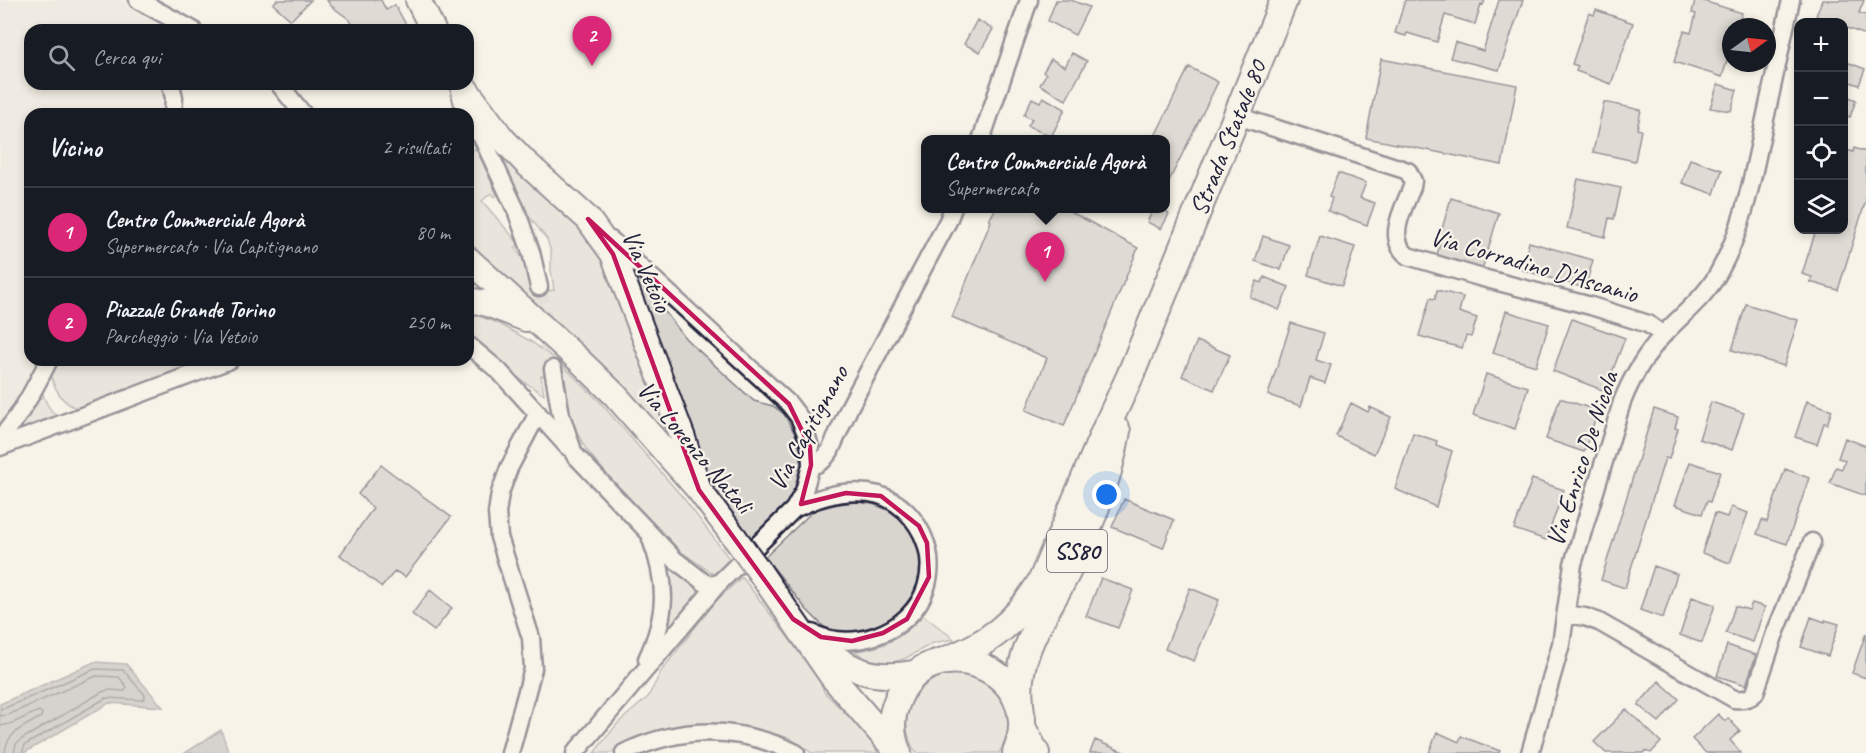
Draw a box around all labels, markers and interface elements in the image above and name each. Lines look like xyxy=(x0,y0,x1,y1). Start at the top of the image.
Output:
pin: 2 xyxy=(572,16,612,66)
north arrow xyxy=(1722,18,1776,72)
map controls xyxy=(1794,18,1848,234)
button: + xyxy=(1794,18,1848,72)
search box xyxy=(24,24,474,90)
icon: search xyxy=(45,41,78,74)
text: Cerca qui xyxy=(93,43,161,71)
street label: Strada Statale 80 xyxy=(1182,54,1275,220)
button: − xyxy=(1794,72,1848,126)
button: locate xyxy=(1794,126,1848,180)
text: Vicino xyxy=(48,131,102,164)
text: 2 risultati xyxy=(382,135,450,160)
popup xyxy=(921,135,1170,213)
text: Centro Commerciale Agorà xyxy=(946,148,1145,176)
text: Supermercato xyxy=(946,176,1038,201)
button: layers xyxy=(1794,180,1848,234)
text: Centro Commerciale Agorà xyxy=(105,206,304,234)
text: 1 xyxy=(63,220,72,245)
text: 80 m xyxy=(416,220,450,245)
street label: Via Corradino D'Ascanio xyxy=(1426,220,1643,311)
street label: Via Vetoio xyxy=(614,225,680,319)
pin: 1 xyxy=(1026,232,1064,282)
text: Supermercato · Via Capitignano xyxy=(105,234,317,259)
text: Piazzale Grande Torino xyxy=(105,296,274,324)
text: 2 xyxy=(63,310,72,335)
text: 250 m xyxy=(407,310,450,335)
text: Parcheggio · Via Vetoio xyxy=(105,324,257,349)
street label: Via Capitignano xyxy=(760,358,857,496)
street label: Via Enrico De Nicola xyxy=(1538,366,1626,551)
street label: Via Lorenzo Natali xyxy=(630,374,762,523)
your location xyxy=(1092,480,1121,509)
road number: SS80 xyxy=(1047,530,1107,572)

